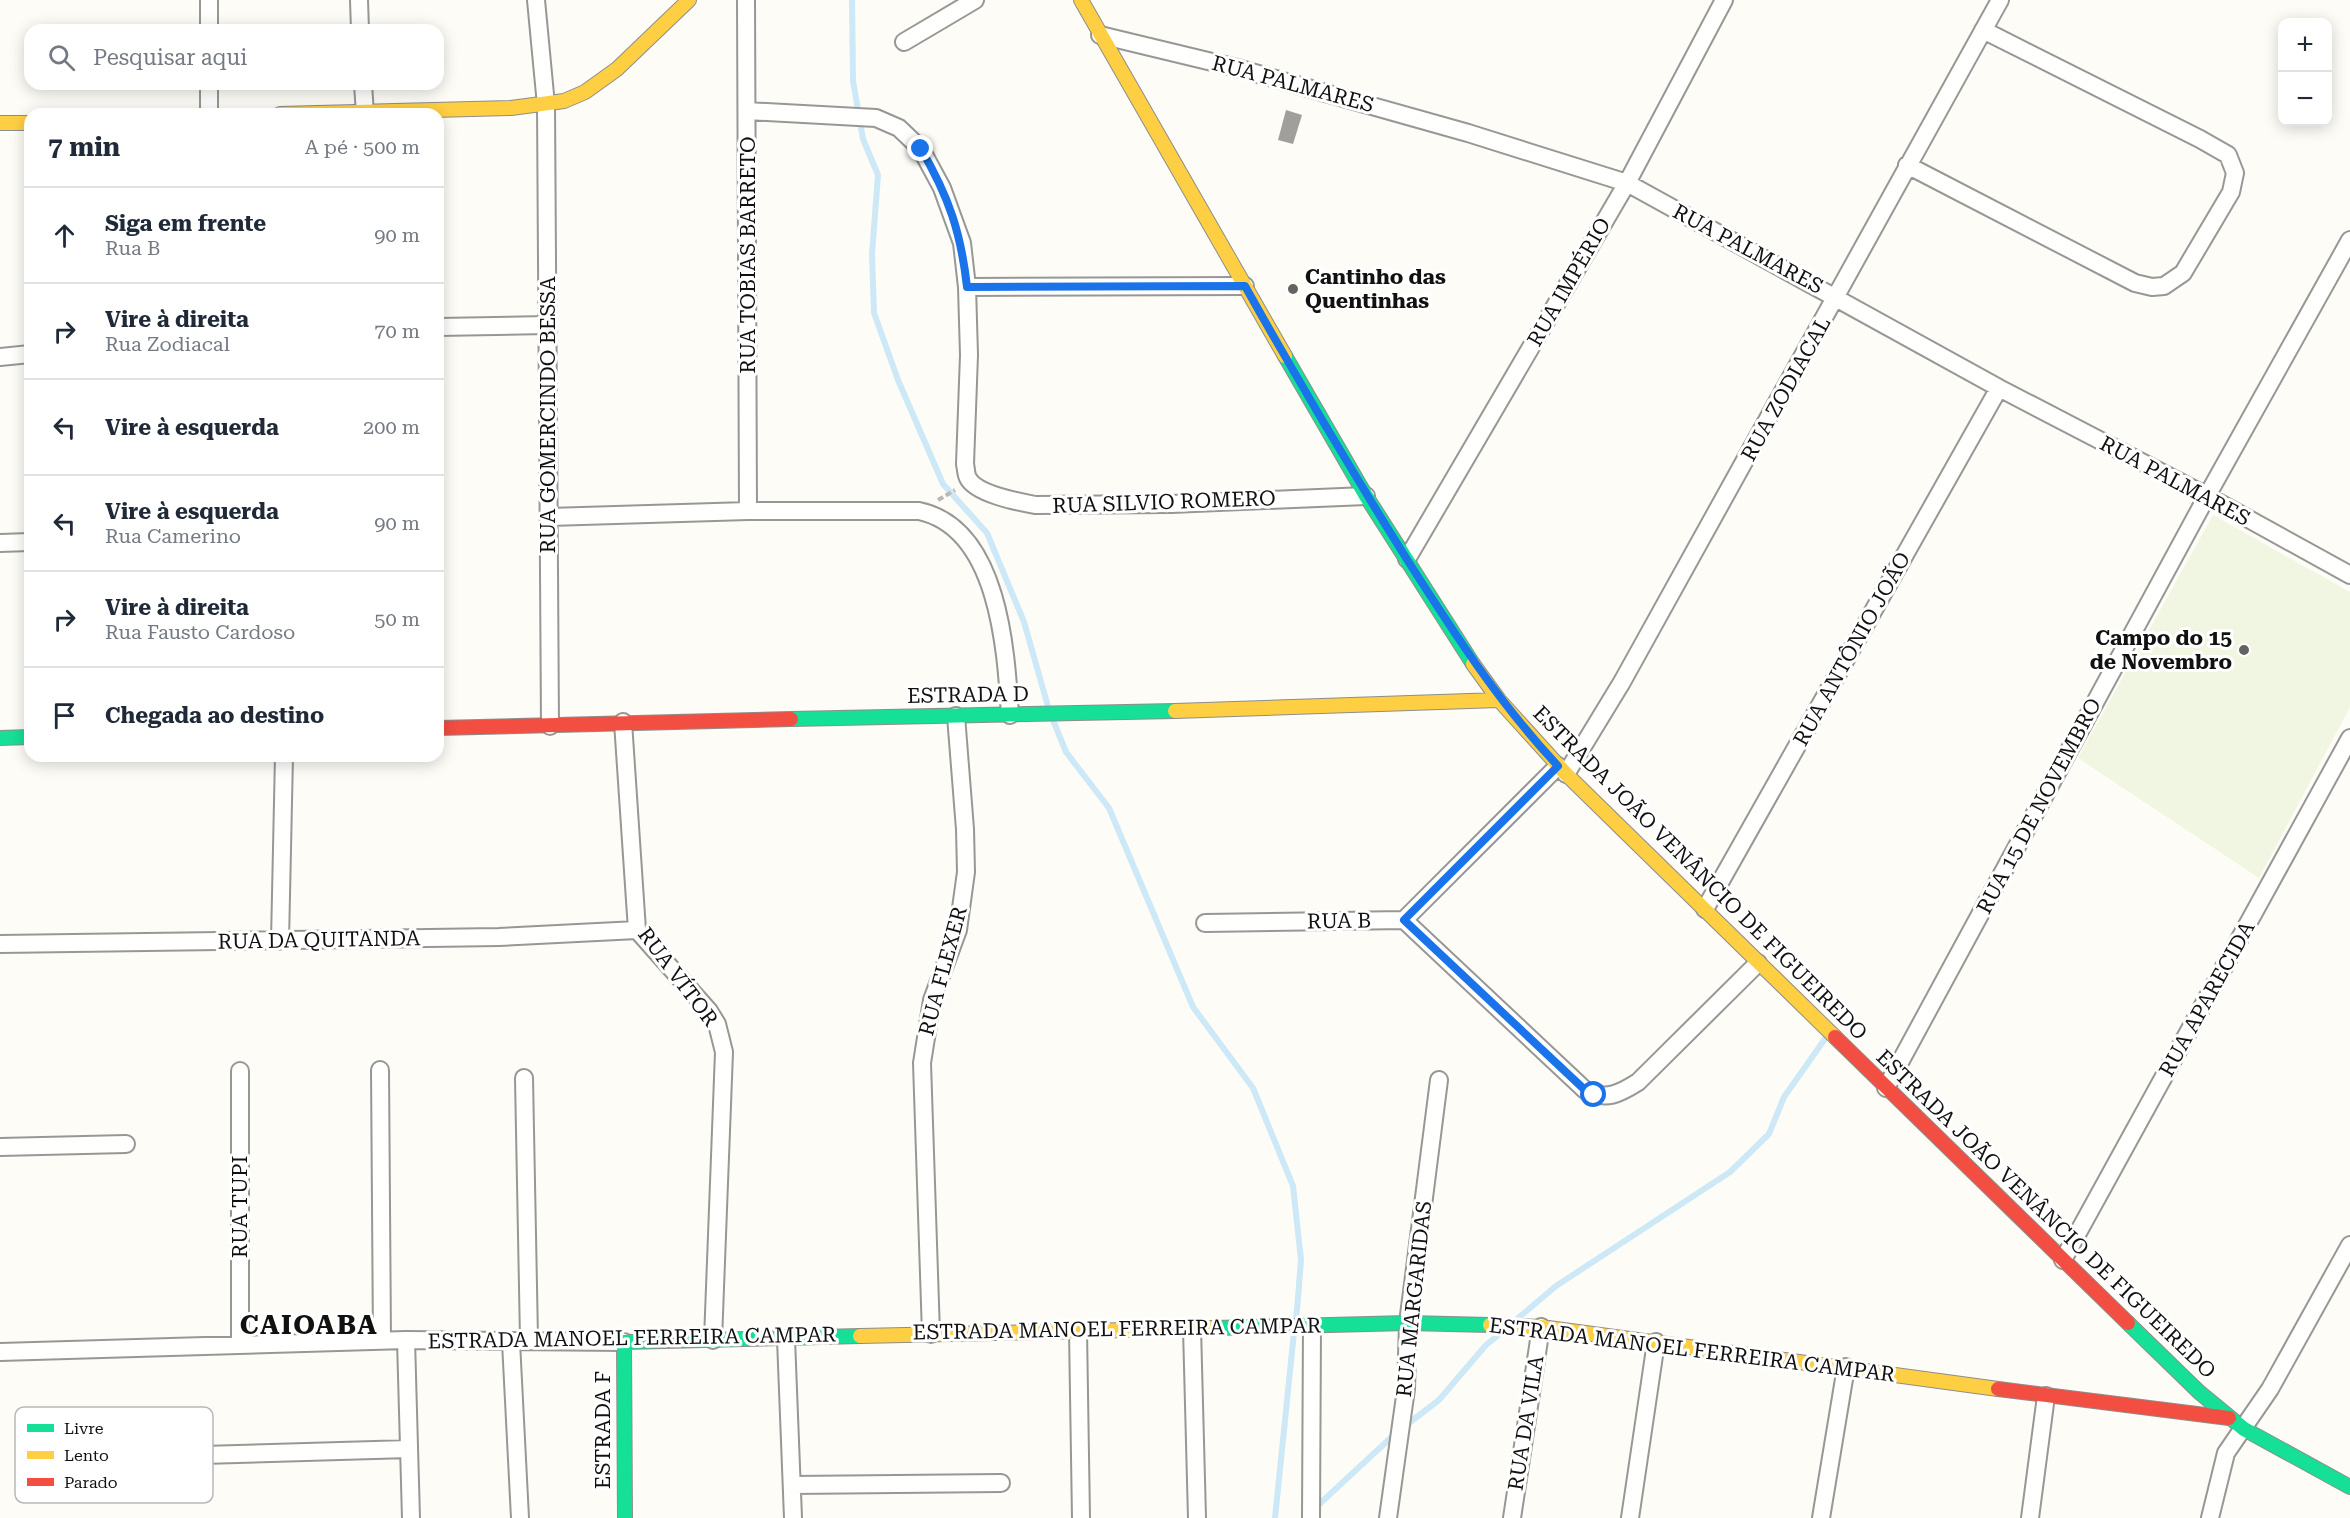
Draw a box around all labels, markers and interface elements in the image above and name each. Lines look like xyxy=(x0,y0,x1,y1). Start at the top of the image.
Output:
map controls xyxy=(2278,18,2332,126)
button: + xyxy=(2278,18,2332,72)
search box xyxy=(24,24,444,90)
icon: search xyxy=(45,41,78,74)
text: Pesquisar aqui xyxy=(93,45,247,70)
street label: RUA PALMARES xyxy=(1209,51,1377,117)
button: − xyxy=(2278,72,2332,126)
text: 7 min xyxy=(48,132,120,162)
text: A pé · 500 m xyxy=(305,135,420,159)
route end xyxy=(907,135,933,161)
street label: RUA TOBIAS BARRETO xyxy=(736,136,760,374)
street label: RUA PALMARES xyxy=(1669,199,1827,299)
text: Siga em frente xyxy=(105,211,266,236)
street label: RUA IMPÉRIO xyxy=(1522,213,1615,350)
icon: ahead xyxy=(48,219,81,252)
text: 90 m xyxy=(374,223,420,247)
text: Rua B xyxy=(105,236,160,260)
place label: Cantinho das Quentinhas xyxy=(1305,265,1446,313)
street label: RUA GOMERCINDO BESSA xyxy=(536,276,560,554)
marker: Cantinho das Quentinhas xyxy=(1286,282,1300,296)
text: Vire à direita xyxy=(105,307,249,332)
street label: RUA ZODIACAL xyxy=(1736,313,1836,465)
icon: right xyxy=(48,315,81,348)
text: 70 m xyxy=(374,319,420,343)
text: Rua Zodiacal xyxy=(105,332,230,356)
icon: left xyxy=(48,411,81,444)
text: Vire à esquerda xyxy=(105,415,279,440)
text: 200 m xyxy=(363,415,420,439)
street label: RUA PALMARES xyxy=(2096,431,2254,531)
street label: RUA SILVIO ROMERO xyxy=(1052,486,1276,518)
text: Vire à esquerda xyxy=(105,499,279,524)
icon: left xyxy=(48,507,81,540)
text: 90 m xyxy=(374,511,420,535)
text: Rua Camerino xyxy=(105,524,241,548)
street label: RUA ANTÔNIO JOÃO xyxy=(1788,548,1915,750)
text: Vire à direita xyxy=(105,595,249,620)
icon: right xyxy=(48,603,81,636)
text: 50 m xyxy=(374,607,420,631)
text: Rua Fausto Cardoso xyxy=(105,620,295,644)
place label: Campo do 15 de Novembro xyxy=(2090,626,2232,674)
marker: Campo do 15 de Novembro xyxy=(2237,643,2251,657)
street label: ESTRADA D xyxy=(907,682,1029,708)
street label: RUA 15 DE NOVEMBRO xyxy=(1972,694,2106,918)
icon: arrive xyxy=(48,699,81,732)
street label: ESTRADA JOÃO VENÂNCIO DE FIGUEIREDO xyxy=(1528,700,1873,1045)
text: Chegada ao destino xyxy=(105,703,324,728)
street label: RUA FLEXER xyxy=(914,903,972,1038)
street label: RUA B xyxy=(1307,908,1371,934)
street label: RUA APARECIDA xyxy=(2154,917,2260,1081)
street label: RUA VÍTOR xyxy=(633,922,724,1032)
street label: RUA DA QUITANDA xyxy=(217,926,421,954)
street label: ESTRADA JOÃO VENÂNCIO DE FIGUEIREDO xyxy=(1871,1044,2221,1383)
route start xyxy=(1580,1081,1606,1107)
street label: RUA TUPI xyxy=(228,1156,252,1258)
street label: RUA MARGARIDAS xyxy=(1392,1200,1436,1398)
district label: CAIOABA xyxy=(240,1309,378,1341)
street label: ESTRADA MANOEL FERREIRA CAMPAR xyxy=(913,1313,1322,1345)
street label: ESTRADA MANOEL FERREIRA CAMPAR xyxy=(1488,1313,1897,1387)
street label: ESTRADA MANOEL FERREIRA CAMPAR xyxy=(428,1322,837,1354)
street label: RUA DA VILA xyxy=(1503,1353,1549,1492)
street label: ESTRADA F xyxy=(591,1371,615,1489)
legend xyxy=(15,1407,213,1503)
text: Livre xyxy=(64,1419,104,1438)
text: Lento xyxy=(64,1446,109,1465)
text: Parado xyxy=(64,1473,118,1492)

